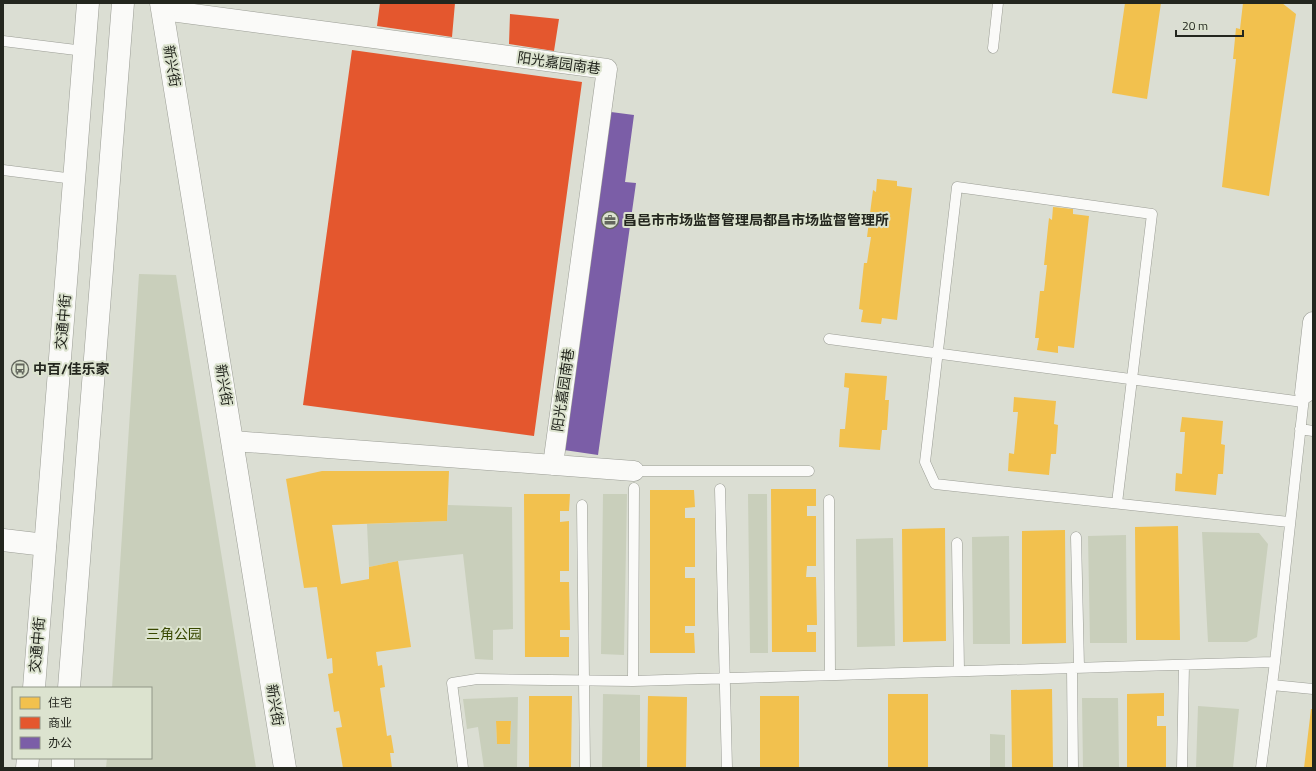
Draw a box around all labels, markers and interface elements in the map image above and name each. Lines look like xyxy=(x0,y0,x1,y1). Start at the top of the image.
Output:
scale bar xyxy=(1176,12,1243,38)
text: 20 m xyxy=(1182,16,1208,35)
street label: 新兴街 xyxy=(159,44,186,88)
street label: 阳光嘉园南巷 xyxy=(516,46,602,79)
place label: 昌邑市市场监督管理局都昌市场监督管理所 xyxy=(623,209,889,230)
office icon: 昌邑市市场监督管理局都昌市场监督管理所 xyxy=(600,210,620,230)
street label: 交通中街 xyxy=(50,293,75,351)
street label: 阳光嘉园南巷 xyxy=(546,347,579,433)
place label: 中百/佳乐家 xyxy=(33,358,110,379)
bus stop icon: 中百/佳乐家 xyxy=(10,359,30,379)
street label: 新兴街 xyxy=(211,363,238,407)
street label: 交通中街 xyxy=(24,616,49,674)
park label: 三角公园 xyxy=(146,623,202,644)
street label: 新兴街 xyxy=(262,683,289,727)
legend xyxy=(12,687,152,759)
text: 住宅 xyxy=(48,693,72,712)
text: 商业 xyxy=(48,713,72,732)
text: 办公 xyxy=(48,733,72,752)

